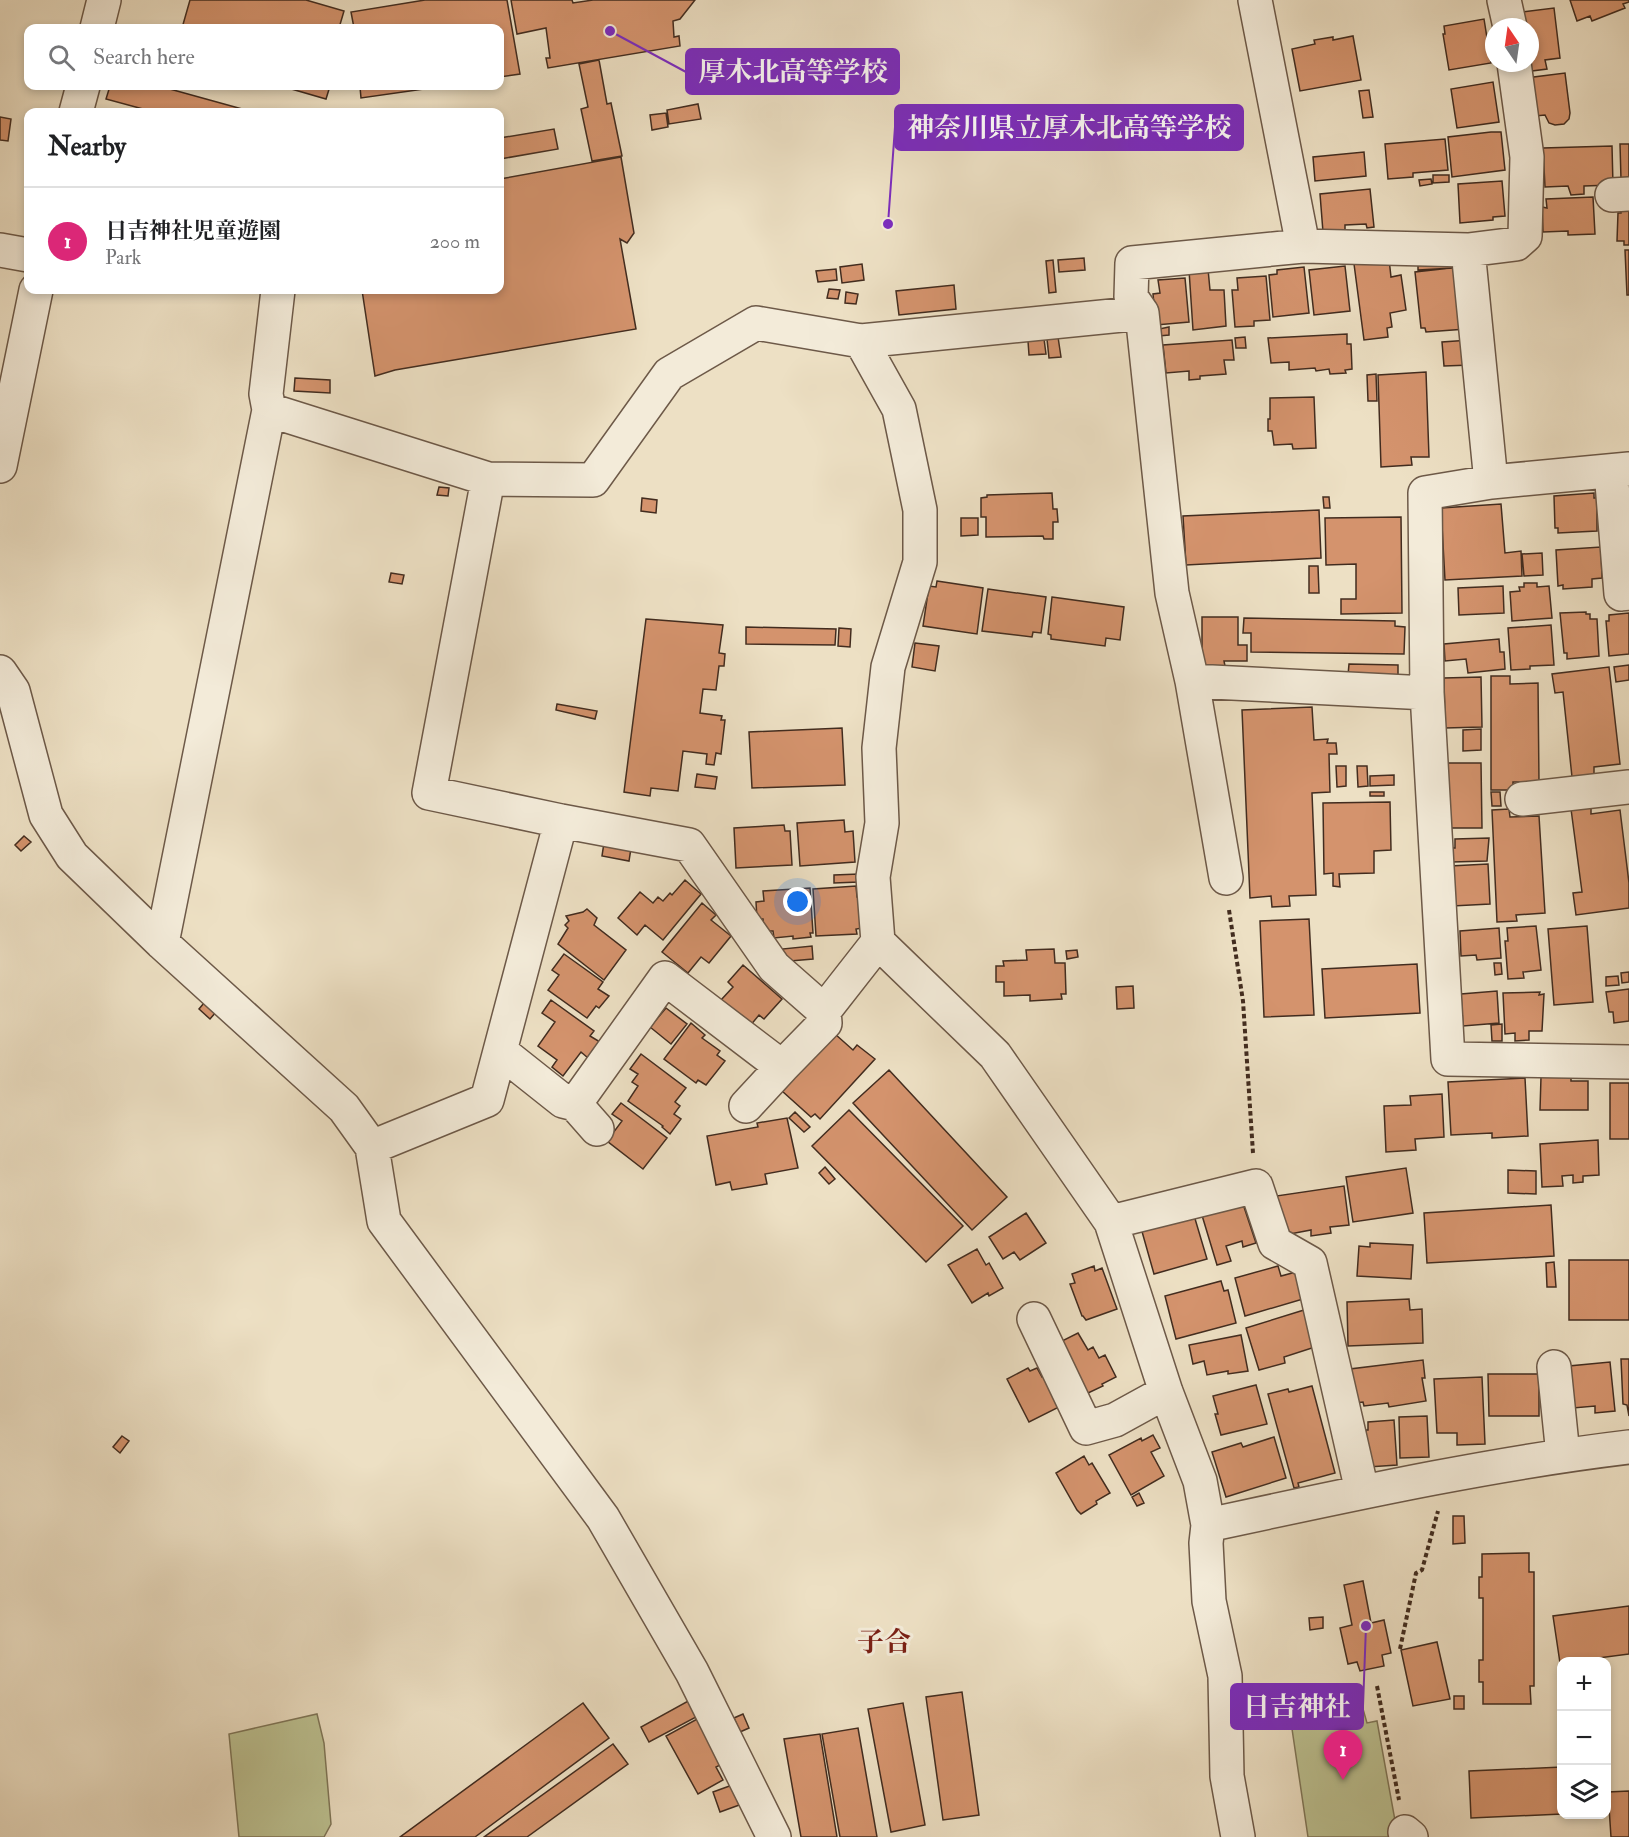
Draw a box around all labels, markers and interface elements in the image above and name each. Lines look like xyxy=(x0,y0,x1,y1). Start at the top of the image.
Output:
north arrow xyxy=(1485,18,1539,72)
search box xyxy=(24,24,504,90)
icon: search xyxy=(45,41,78,74)
text: Search here xyxy=(93,43,195,71)
callout: 厚木北高等学校 xyxy=(686,49,899,94)
text: 厚木北高等学校 xyxy=(699,56,888,89)
callout: 神奈川県立厚木北高等学校 xyxy=(895,105,1243,150)
text: 神奈川県立厚木北高等学校 xyxy=(907,112,1231,145)
text: Nearby xyxy=(48,131,126,163)
text: 日吉神社児童遊園 xyxy=(105,217,281,245)
text: 1 xyxy=(64,229,71,254)
text: 200 m xyxy=(430,229,480,254)
text: Park xyxy=(105,245,141,270)
your location xyxy=(783,887,812,916)
district label: 子合 xyxy=(857,1626,911,1659)
map controls xyxy=(1557,1657,1611,1819)
button: + xyxy=(1557,1657,1611,1711)
callout: 日吉神社 xyxy=(1231,1684,1363,1729)
text: 日吉神社 xyxy=(1243,1691,1351,1724)
button: − xyxy=(1557,1711,1611,1765)
pin: 1 xyxy=(1324,1730,1362,1780)
button: layers xyxy=(1557,1765,1611,1819)

